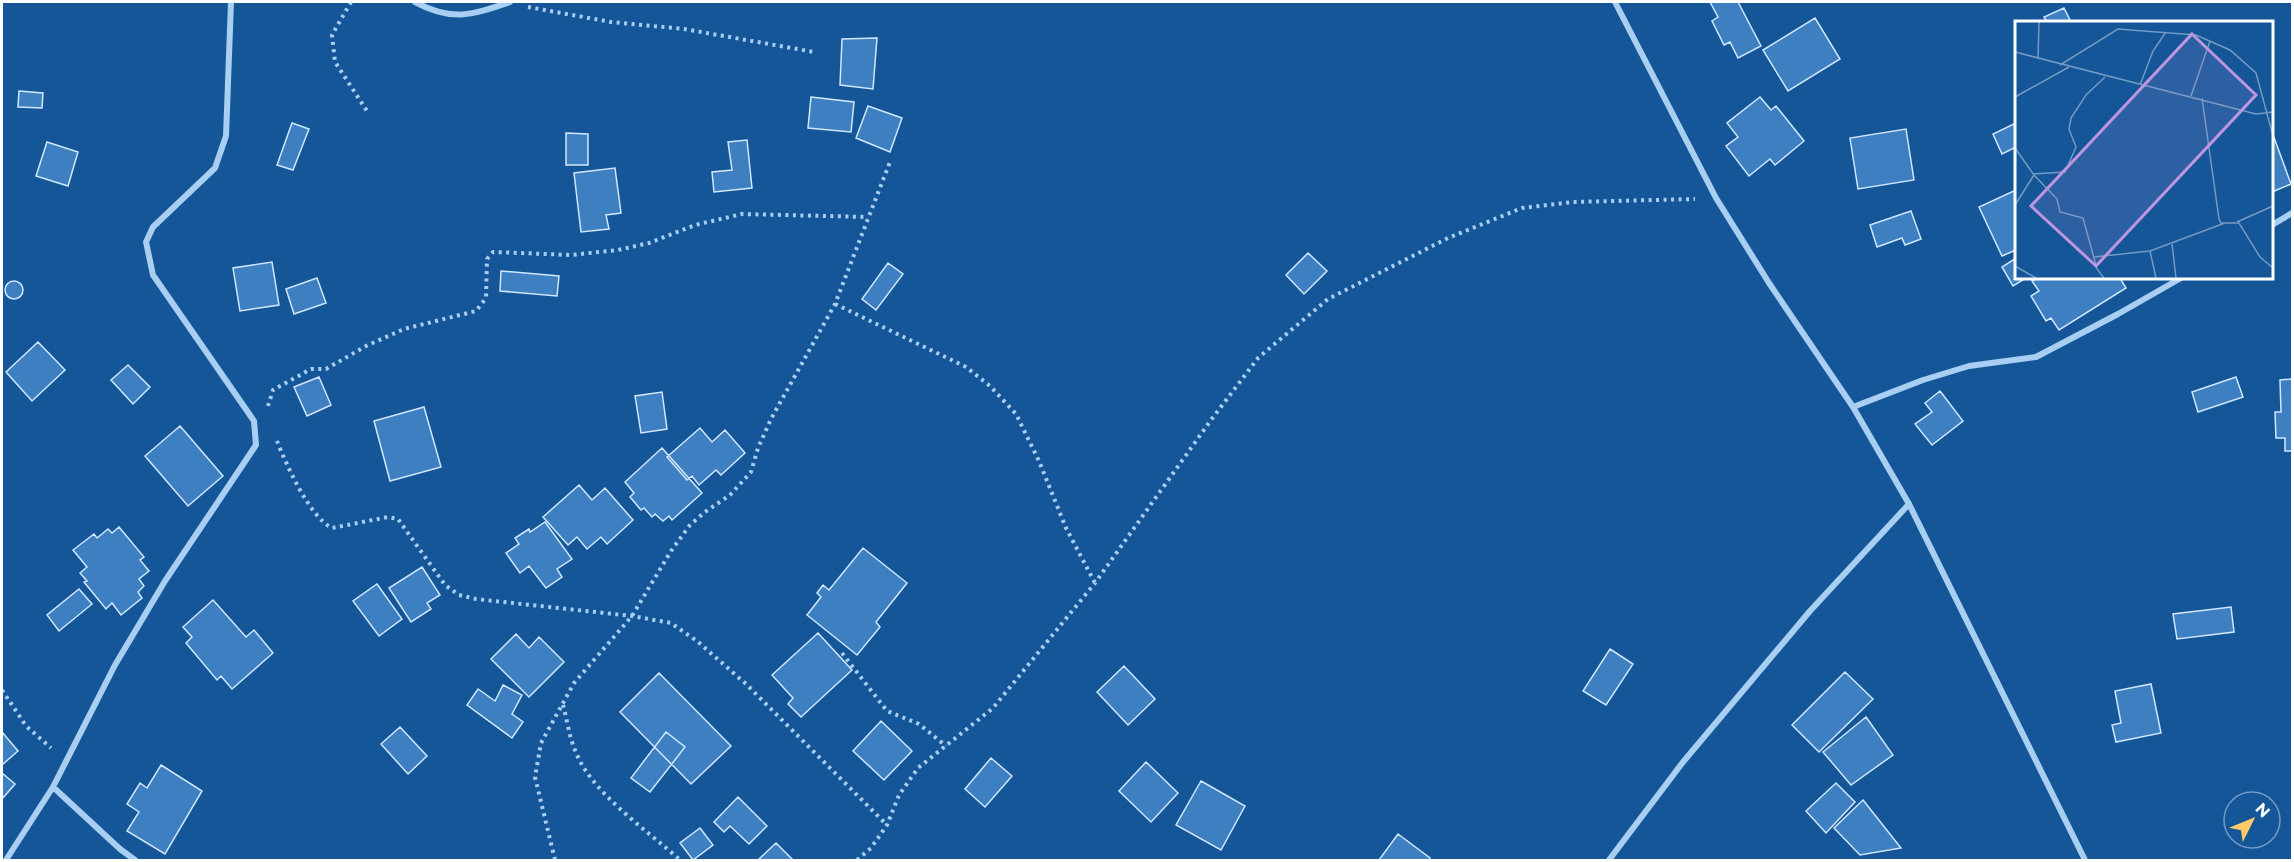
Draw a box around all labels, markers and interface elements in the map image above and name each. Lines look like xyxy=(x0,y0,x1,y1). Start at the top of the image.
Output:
inset map xyxy=(2015,21,2273,279)
north arrow xyxy=(2222,790,2282,850)
text: N xyxy=(2251,799,2274,821)

